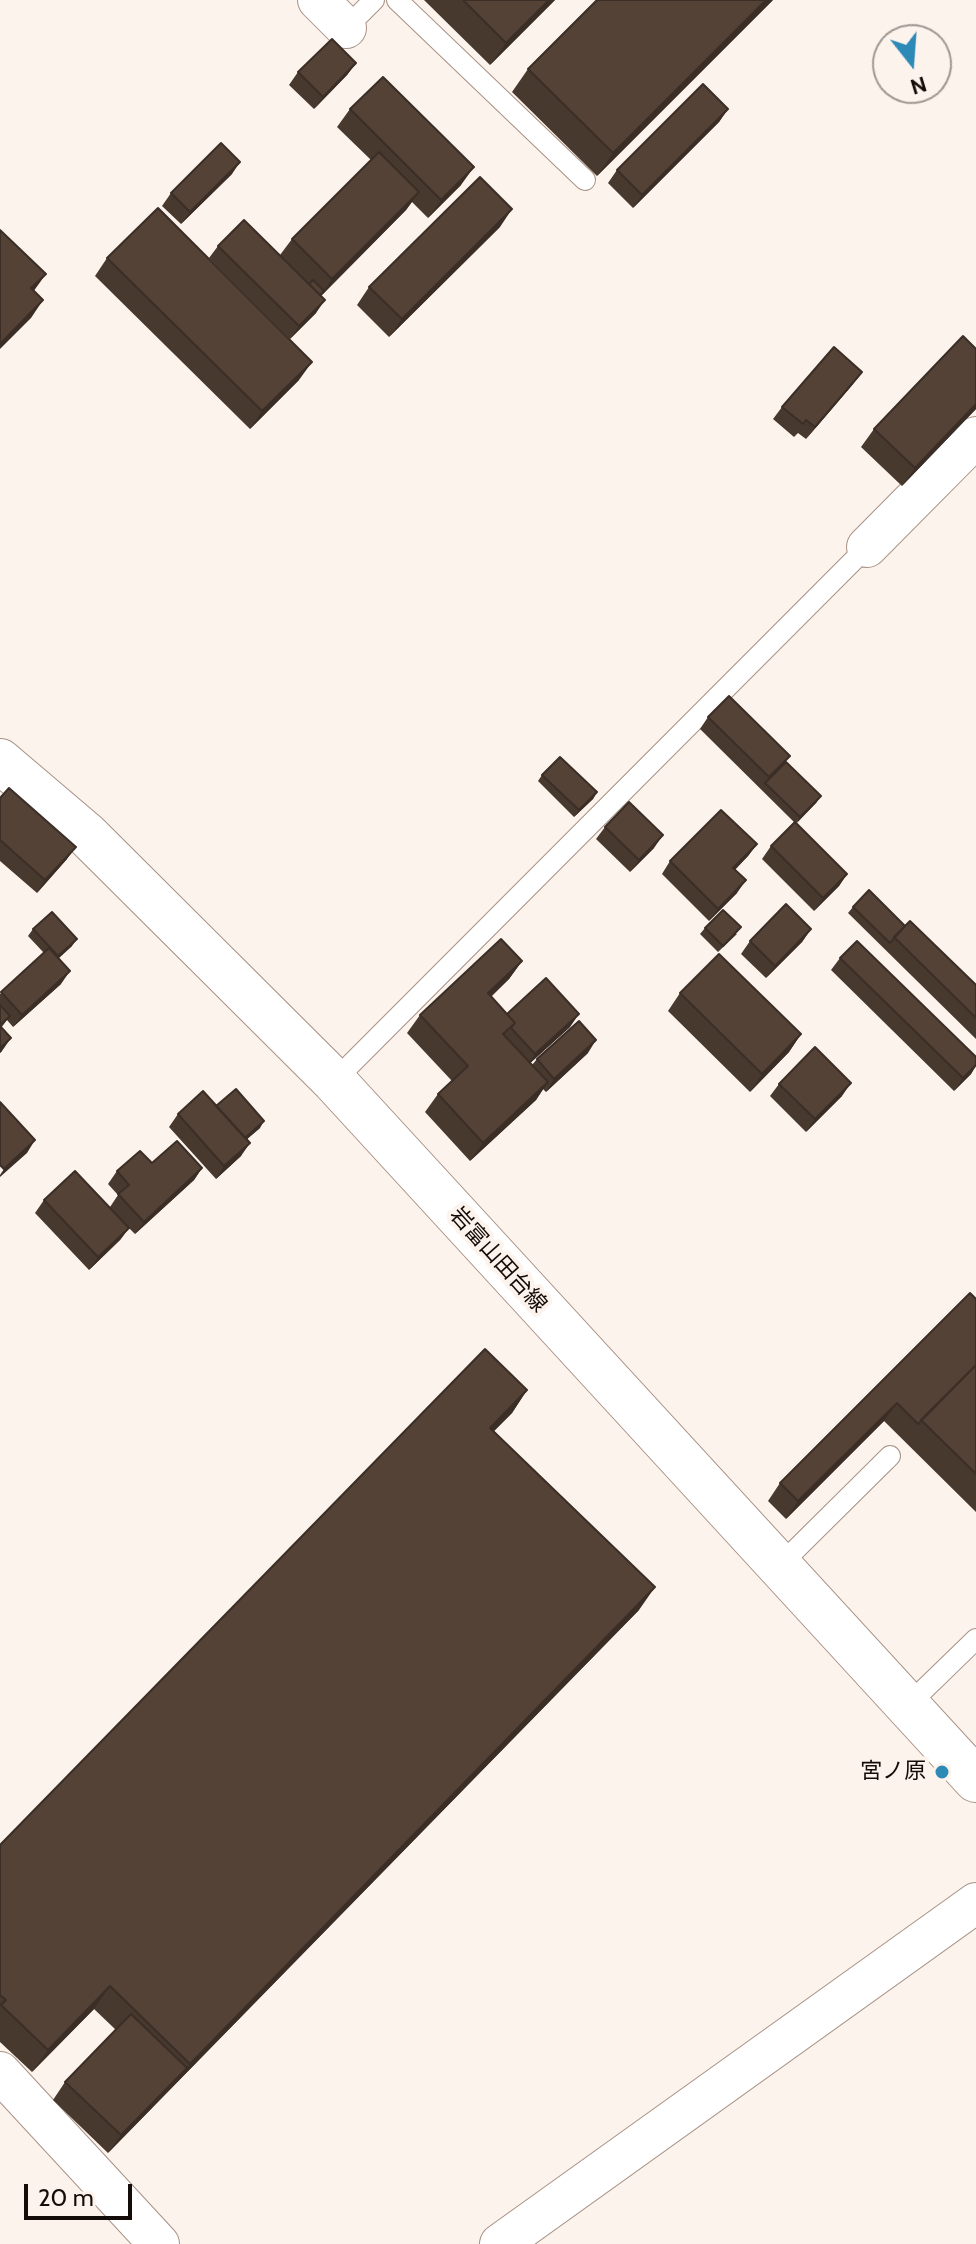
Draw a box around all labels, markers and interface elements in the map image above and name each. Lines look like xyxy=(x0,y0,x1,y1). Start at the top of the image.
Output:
north arrow xyxy=(872,24,952,104)
text: N xyxy=(907,70,930,101)
street label: 岩富山田台線 xyxy=(444,1202,552,1318)
place label: 宮ノ原 xyxy=(860,1759,926,1785)
marker: 宮ノ原 xyxy=(933,1763,951,1781)
scale bar xyxy=(28,2168,136,2218)
text: 20 m xyxy=(38,2183,94,2212)

